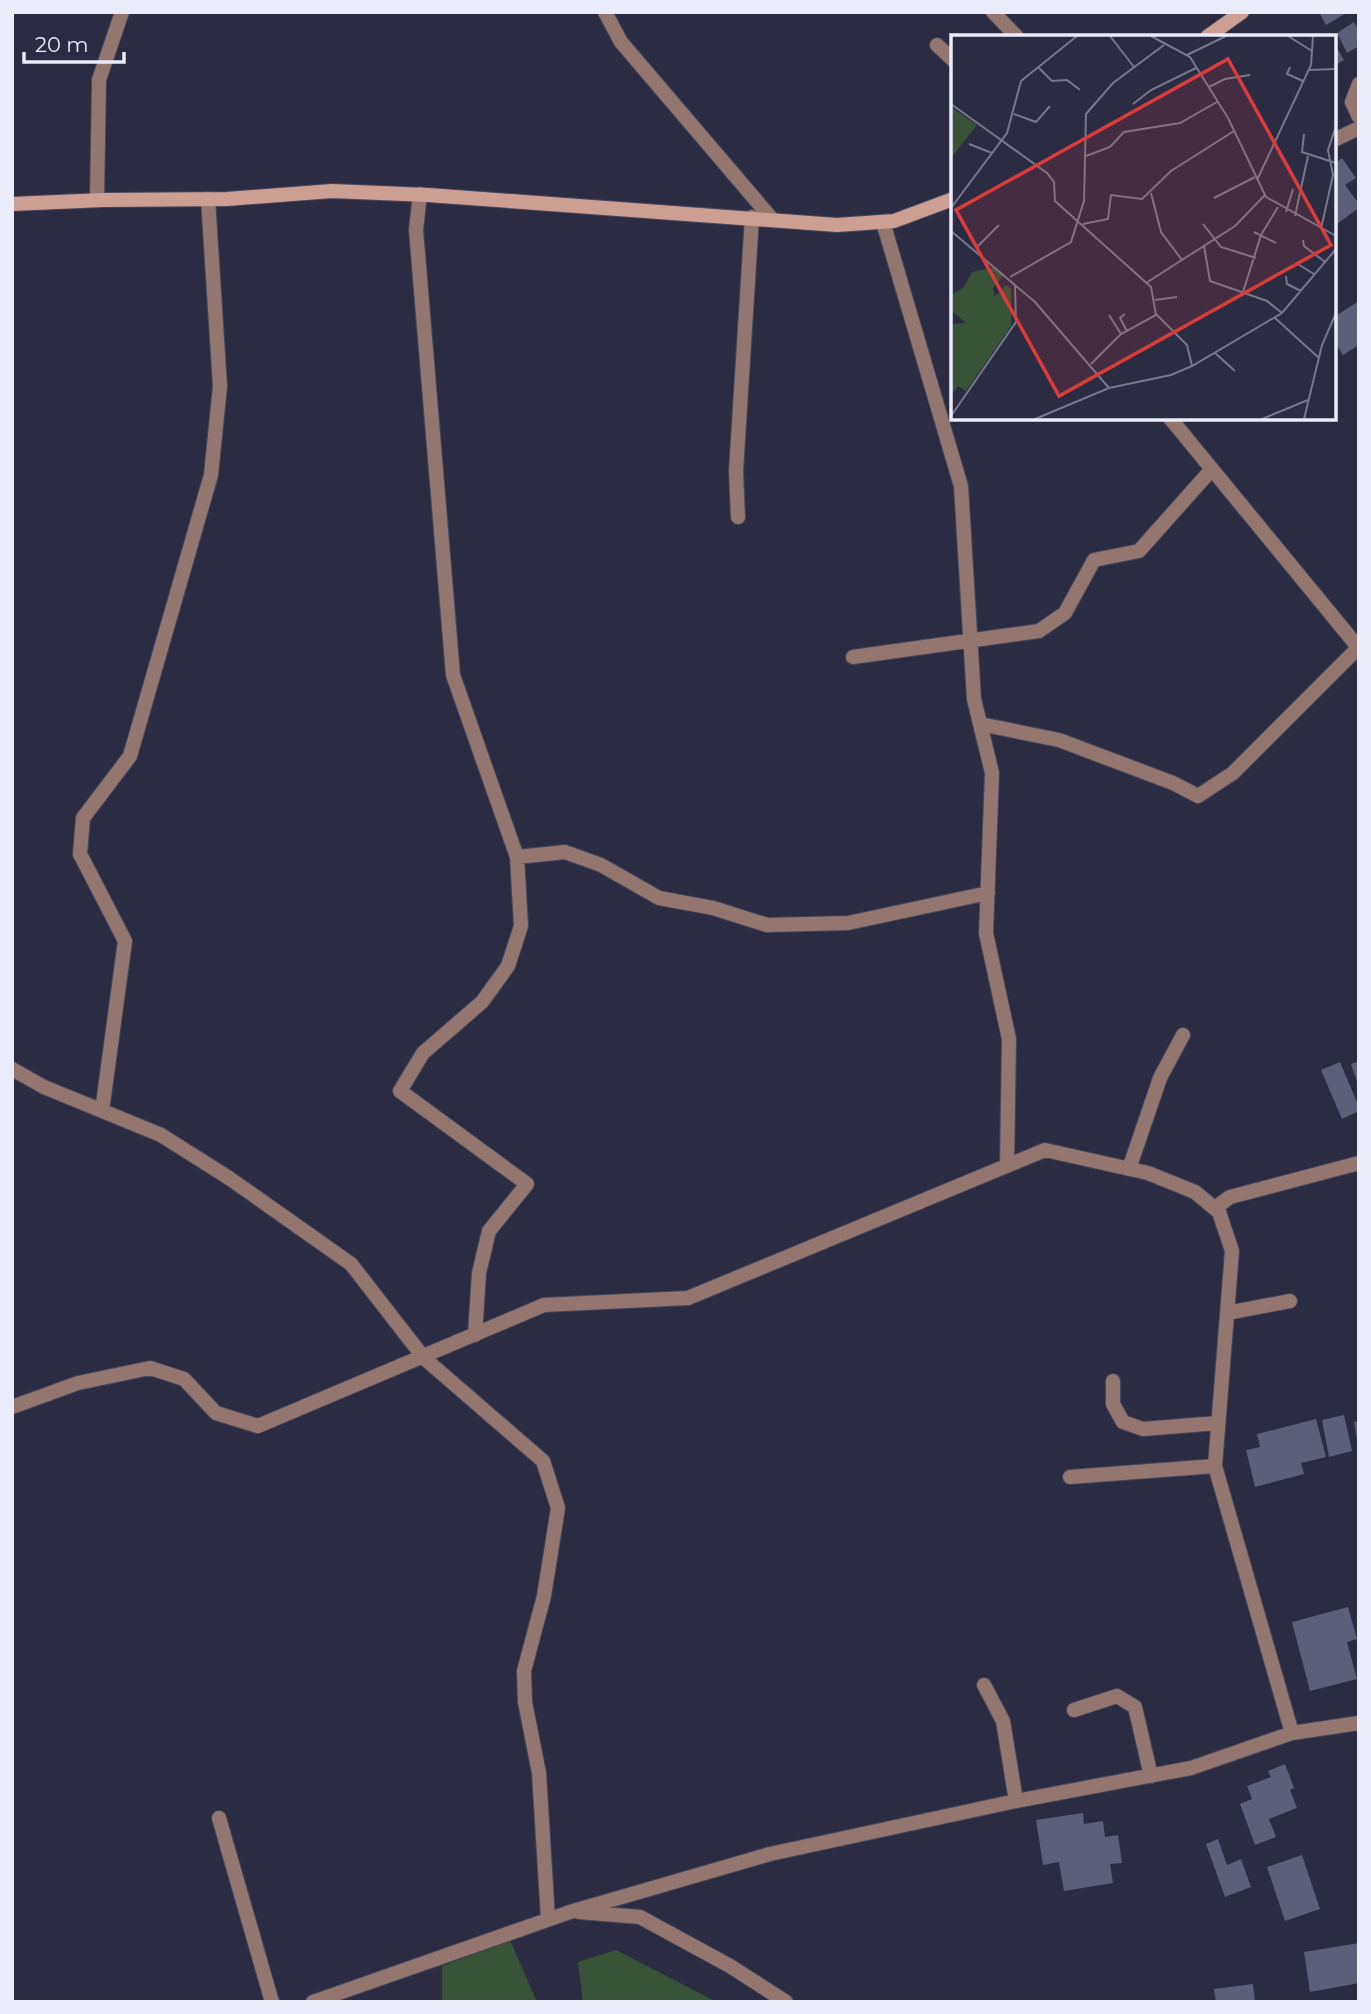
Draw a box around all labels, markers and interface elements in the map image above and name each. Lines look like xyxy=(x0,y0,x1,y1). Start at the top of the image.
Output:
scale bar xyxy=(24,21,124,65)
text: 20 m xyxy=(35,32,89,57)
inset map xyxy=(951,35,1336,420)

